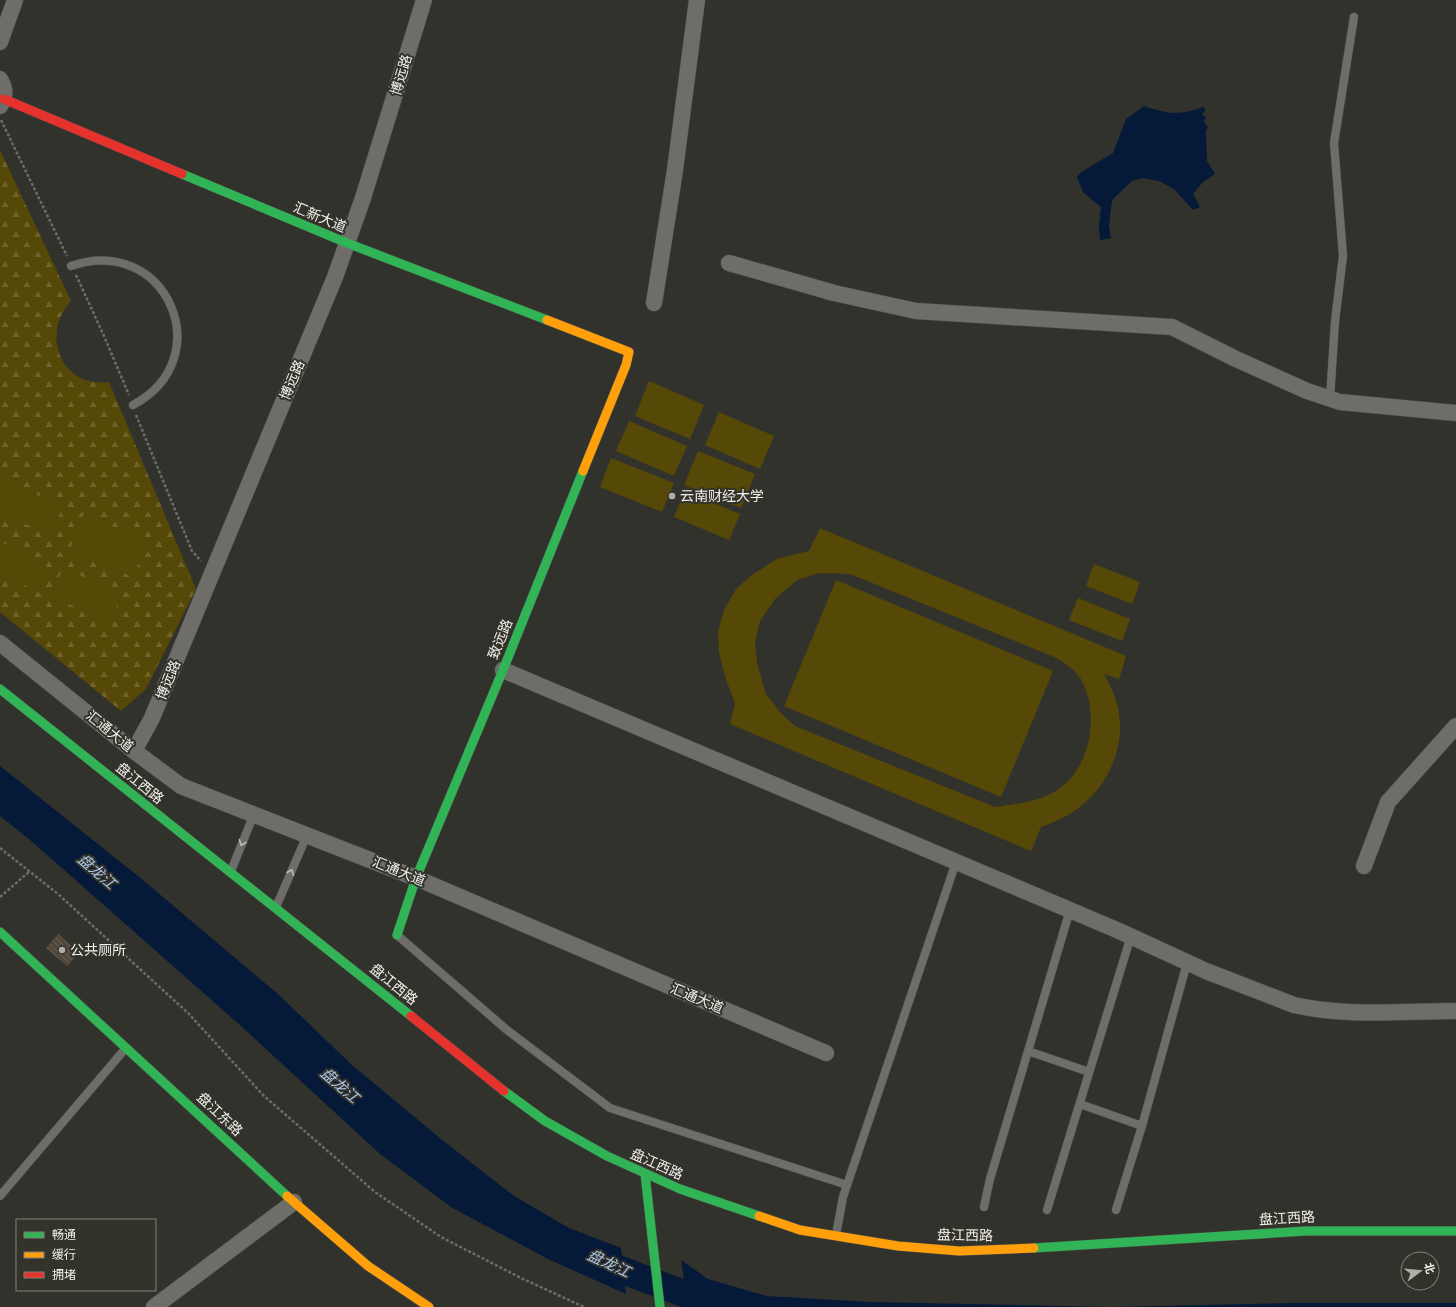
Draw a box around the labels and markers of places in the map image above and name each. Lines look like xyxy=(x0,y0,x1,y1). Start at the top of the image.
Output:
place label: 云南财经大学 xyxy=(680,487,764,505)
marker: 云南财经大学 xyxy=(667,491,677,501)
place label: 公共厕所 xyxy=(70,941,126,959)
marker: 公共厕所 xyxy=(57,945,67,955)

